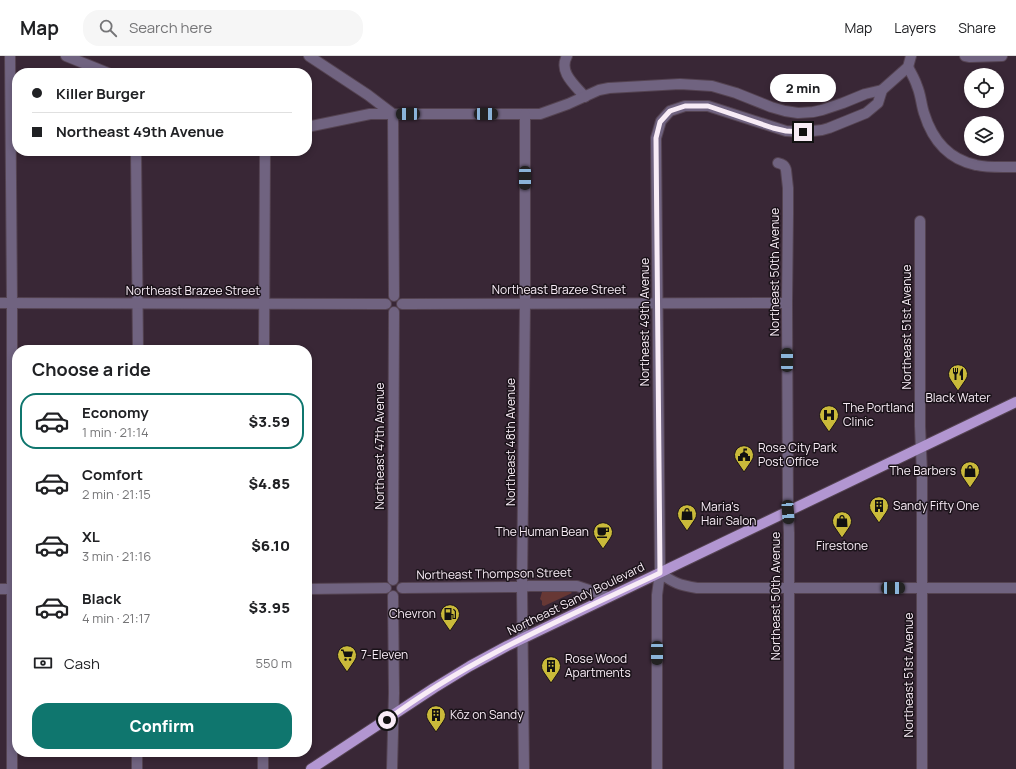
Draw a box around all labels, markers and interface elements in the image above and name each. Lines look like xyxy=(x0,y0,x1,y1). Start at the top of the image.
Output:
search box xyxy=(83,10,363,46)
text: Map xyxy=(20,15,59,41)
icon: search xyxy=(97,17,119,39)
text: Search here xyxy=(129,17,212,38)
text: Map xyxy=(844,18,872,37)
text: Layers xyxy=(894,18,936,37)
text: Share xyxy=(958,18,996,37)
map controls xyxy=(964,68,1004,156)
button: locate xyxy=(964,68,1004,108)
callout: 2 min xyxy=(770,74,836,102)
text: 2 min xyxy=(786,79,820,97)
text: Killer Burger xyxy=(56,83,145,104)
car xyxy=(396,108,420,120)
car xyxy=(474,108,498,120)
button: layers xyxy=(964,116,1004,156)
text: Northeast 49th Avenue xyxy=(56,121,224,142)
route end xyxy=(794,123,812,141)
car xyxy=(519,166,531,190)
street label: Northeast 50th Avenue xyxy=(766,208,783,336)
street label: Northeast 49th Avenue xyxy=(636,258,653,386)
street label: Northeast 51st Avenue xyxy=(898,265,915,389)
street label: Northeast Brazee Street xyxy=(492,281,626,298)
street label: Northeast Brazee Street xyxy=(126,282,260,299)
car xyxy=(781,348,793,372)
text: Choose a ride xyxy=(32,357,151,381)
restaurant icon: Black Water xyxy=(947,363,969,391)
street label: Northeast 48th Avenue xyxy=(502,378,519,506)
street label: Northeast 47th Avenue xyxy=(371,382,388,510)
place label: Black Water xyxy=(925,389,991,406)
place label: The Portland Clinic xyxy=(843,399,914,430)
text: Economy xyxy=(82,402,149,423)
icon: car xyxy=(34,403,70,439)
hospital icon: The Portland Clinic xyxy=(818,404,840,432)
text: $3.59 xyxy=(249,411,290,432)
text: 1 min · 21:14 xyxy=(82,423,149,441)
place label: Rose City Park Post Office xyxy=(758,439,838,470)
public building icon: Rose City Park Post Office xyxy=(733,444,755,472)
shop icon: The Barbers xyxy=(959,460,981,488)
place label: The Barbers xyxy=(889,462,956,479)
text: Comfort xyxy=(82,464,143,485)
icon: car xyxy=(34,465,70,501)
text: $4.85 xyxy=(248,473,290,494)
text: 2 min · 21:15 xyxy=(82,485,151,503)
building icon: Sandy Fifty One xyxy=(868,495,890,523)
place label: Sandy Fifty One xyxy=(893,497,979,514)
place label: Maria's Hair Salon xyxy=(701,498,757,529)
car xyxy=(781,500,795,524)
shop icon: Maria's Hair Salon xyxy=(676,503,698,531)
shop icon: Firestone xyxy=(831,510,853,538)
cafe icon: The Human Bean xyxy=(592,521,614,549)
place label: The Human Bean xyxy=(496,523,589,540)
text: XL xyxy=(82,526,100,547)
icon: car xyxy=(34,527,70,563)
street label: Northeast 50th Avenue xyxy=(767,532,784,660)
text: $6.10 xyxy=(251,535,290,556)
place label: Firestone xyxy=(816,537,868,554)
text: 3 min · 21:16 xyxy=(82,547,151,565)
street label: Northeast Sandy Boulevard xyxy=(504,558,647,639)
street label: Northeast Thompson Street xyxy=(416,564,572,583)
car xyxy=(881,582,905,594)
text: Black xyxy=(82,588,121,609)
icon: car xyxy=(34,589,70,625)
text: $3.95 xyxy=(249,597,290,618)
fuel station icon: Chevron xyxy=(439,603,461,631)
place label: Chevron xyxy=(389,605,436,622)
text: 4 min · 21:17 xyxy=(82,609,150,627)
street label: Northeast 51st Avenue xyxy=(900,613,917,737)
car xyxy=(651,641,663,665)
supermarket icon: 7-Eleven xyxy=(336,644,358,672)
place label: 7-Eleven xyxy=(361,646,408,663)
place label: Rose Wood Apartments xyxy=(565,650,631,681)
icon: cash xyxy=(32,652,54,674)
text: Cash xyxy=(64,653,100,674)
text: 550 m xyxy=(255,654,292,672)
building icon: Rose Wood Apartments xyxy=(540,655,562,683)
button: Confirm xyxy=(32,703,292,749)
building icon: Kōz on Sandy xyxy=(425,704,447,732)
place label: Kōz on Sandy xyxy=(450,706,524,723)
route start xyxy=(378,711,396,729)

